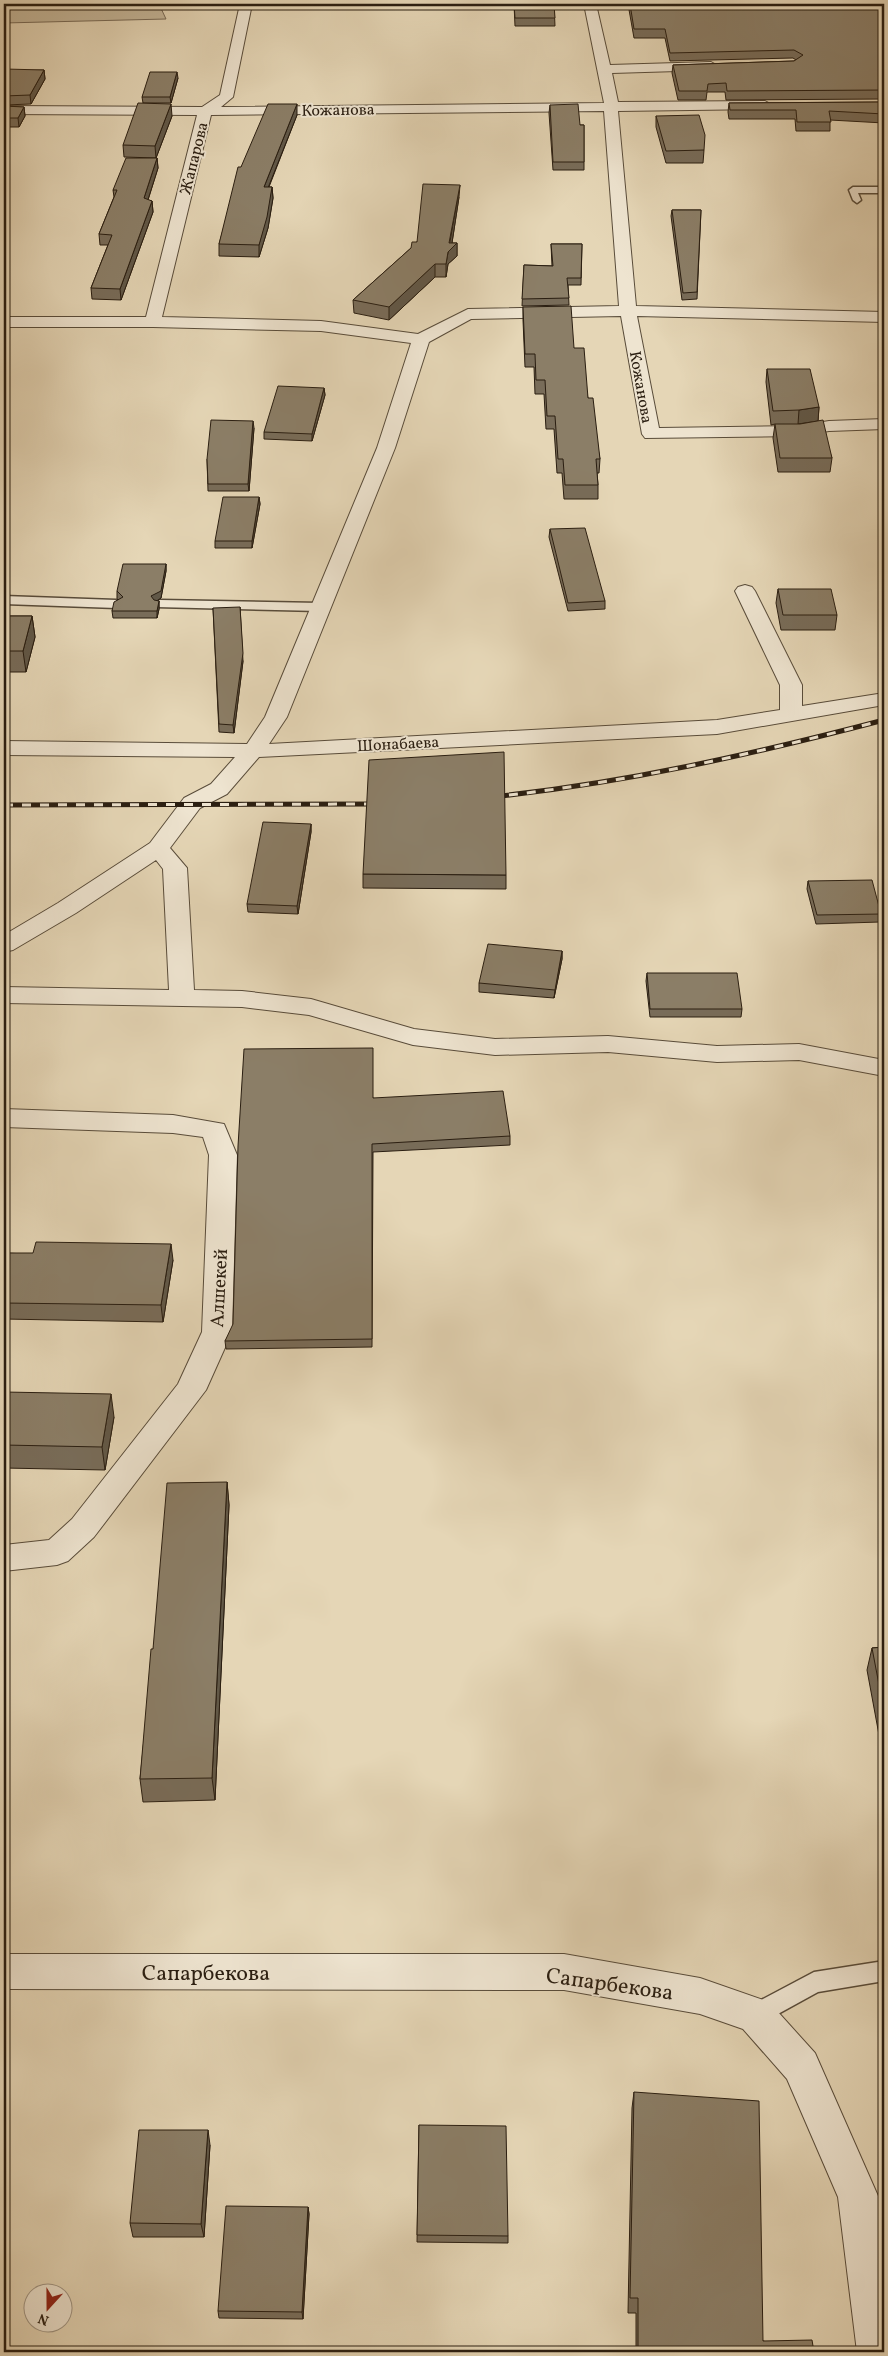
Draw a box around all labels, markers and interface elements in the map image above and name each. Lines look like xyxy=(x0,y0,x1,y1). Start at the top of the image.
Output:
street label: Кожанова xyxy=(301,99,375,123)
street label: Жапарова xyxy=(175,120,215,197)
street label: Кожанова xyxy=(623,349,657,425)
street label: Шонабаева xyxy=(356,732,440,758)
street label: Алшекей xyxy=(205,1248,235,1328)
street label: Сапарбекова xyxy=(142,1959,270,1990)
street label: Сапарбекова xyxy=(544,1961,675,2010)
north arrow xyxy=(22,2284,72,2334)
text: N xyxy=(36,2308,52,2329)

